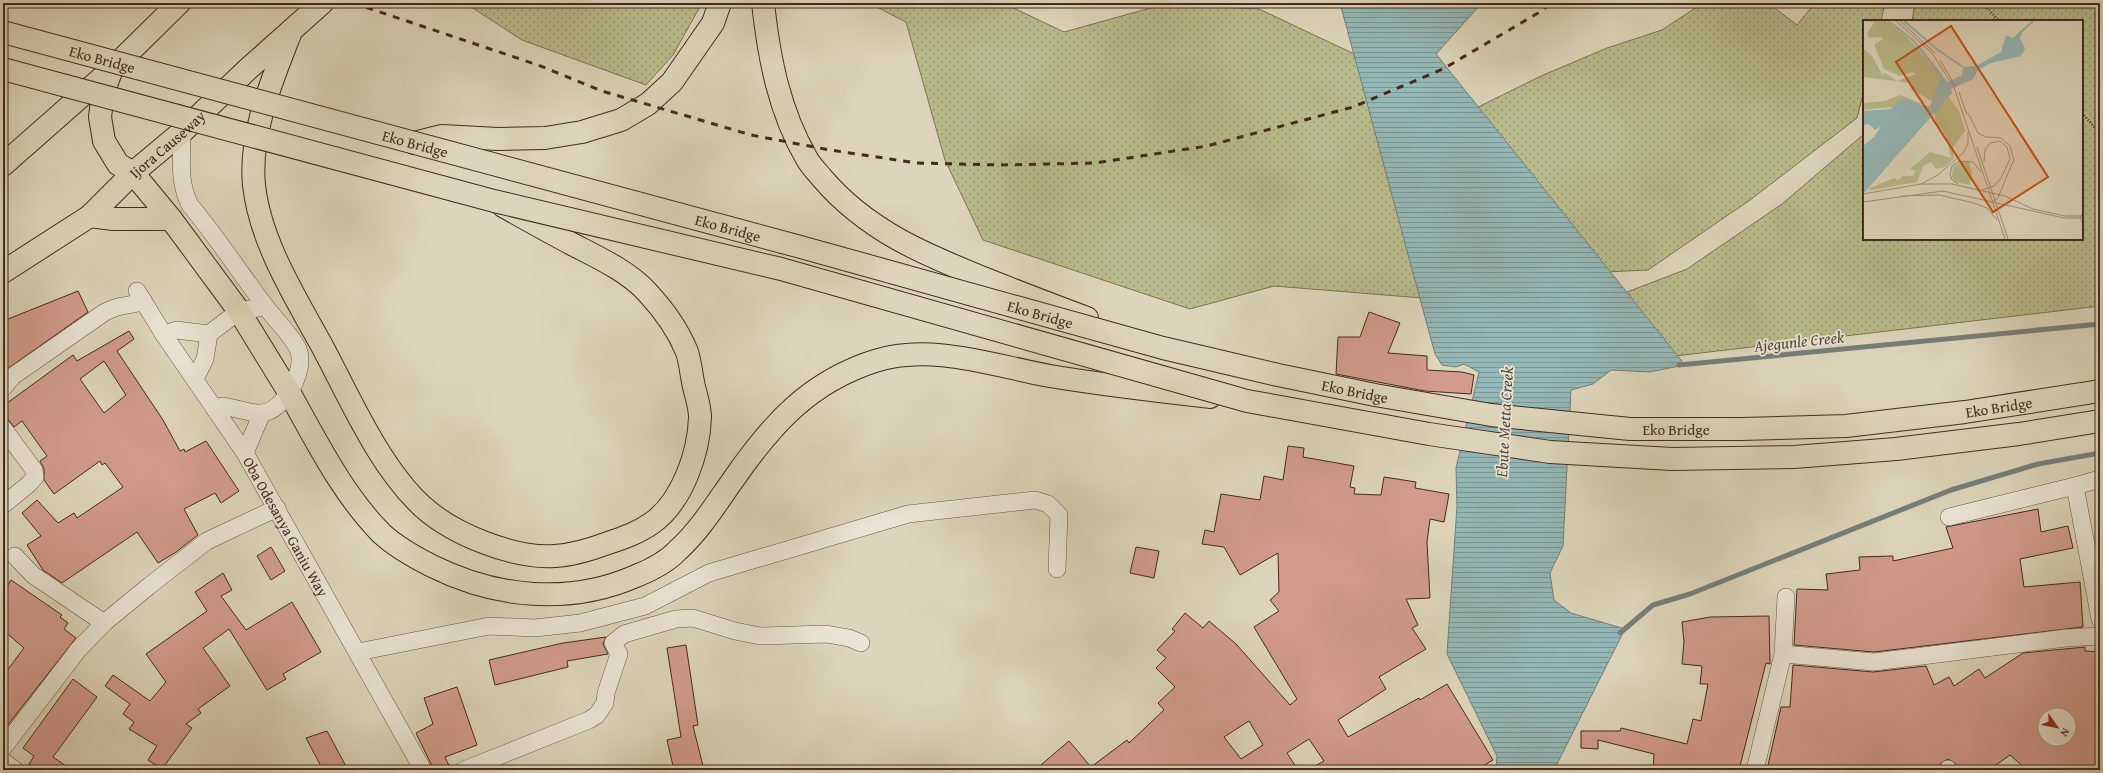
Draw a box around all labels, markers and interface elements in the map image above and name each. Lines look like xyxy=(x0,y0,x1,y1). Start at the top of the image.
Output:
inset map xyxy=(1863,20,2083,240)
street label: Eko Bridge xyxy=(67,40,138,78)
street label: Ijora Causeway xyxy=(124,105,210,182)
street label: Eko Bridge xyxy=(380,124,451,162)
street label: Eko Bridge xyxy=(693,209,763,246)
street label: Eko Bridge xyxy=(1005,295,1076,333)
water label: Ajegunle Creek xyxy=(1752,324,1846,358)
water label: Ebute Metta Creek xyxy=(1489,365,1519,479)
street label: Eko Bridge xyxy=(1320,374,1390,408)
street label: Eko Bridge xyxy=(1964,391,2034,422)
street label: Eko Bridge xyxy=(1642,419,1710,440)
street label: Oba Odesanya Ganiu Way xyxy=(239,453,334,601)
north arrow xyxy=(2037,707,2077,747)
text: N xyxy=(2056,725,2074,740)

